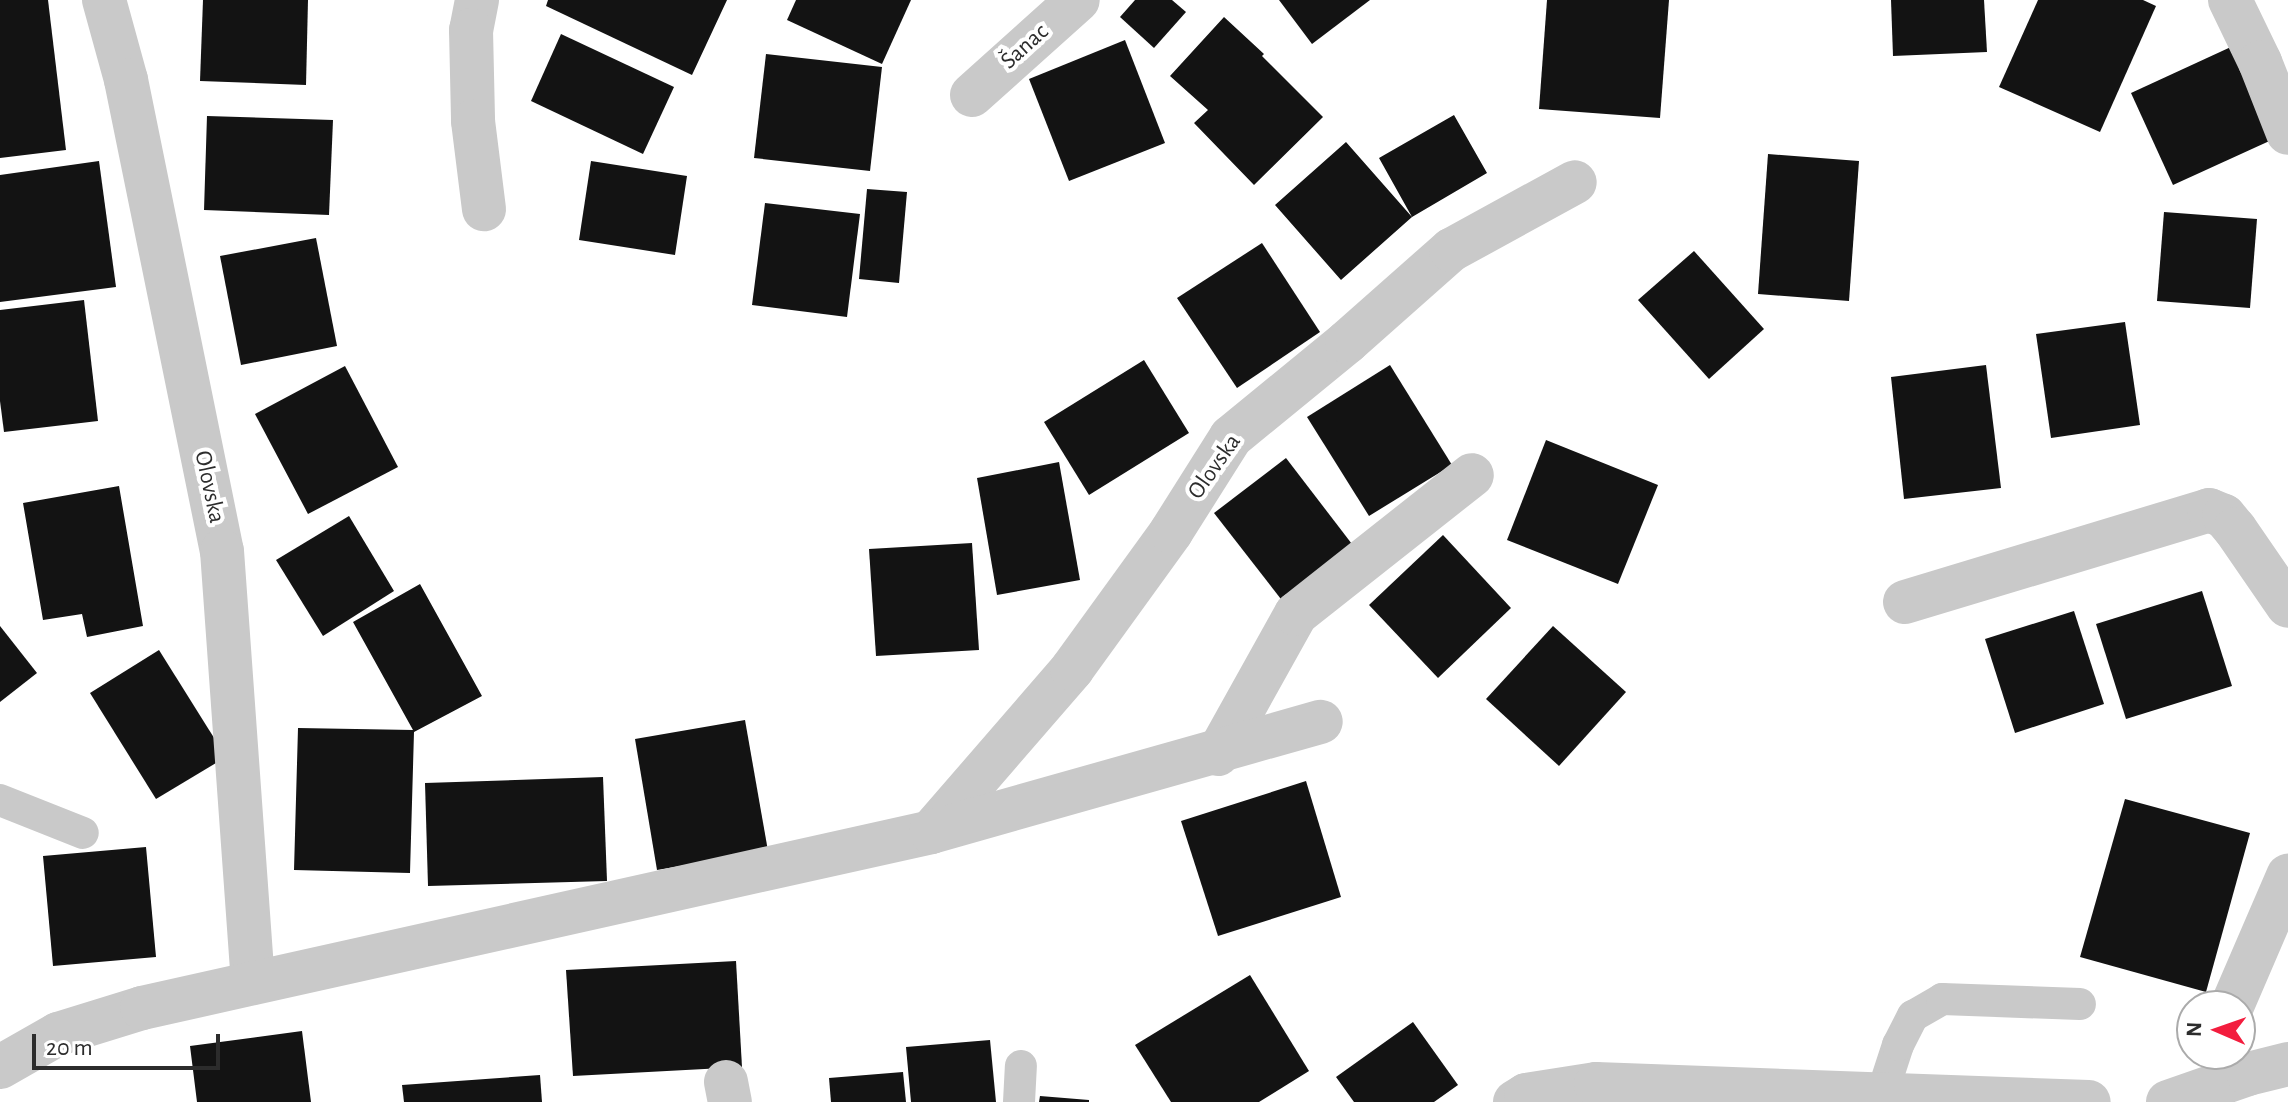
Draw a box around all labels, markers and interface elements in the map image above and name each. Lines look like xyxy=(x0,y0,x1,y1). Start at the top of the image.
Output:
street label: Šanac xyxy=(995,18,1055,76)
street label: Olovska xyxy=(1182,429,1248,505)
street label: Olovska xyxy=(187,448,231,526)
north arrow xyxy=(2176,990,2256,1070)
scale bar xyxy=(36,1018,224,1068)
text: N xyxy=(2183,1021,2205,1037)
text: 20 m xyxy=(46,1036,93,1060)

